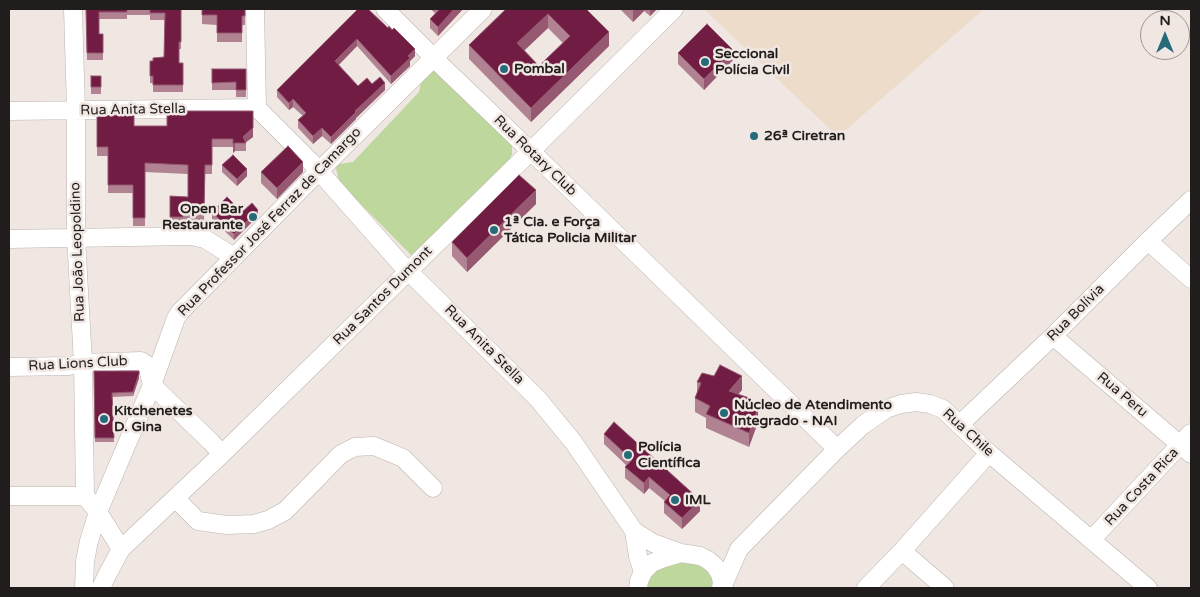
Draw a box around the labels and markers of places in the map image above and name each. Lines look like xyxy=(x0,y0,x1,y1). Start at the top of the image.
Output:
place label: Seccional Polícia Civil xyxy=(715,46,790,78)
marker: Seccional Polícia Civil xyxy=(699,56,711,68)
place label: Pombal xyxy=(514,61,565,77)
marker: Pombal xyxy=(498,63,510,75)
place label: 26ª Ciretran xyxy=(764,128,845,144)
marker: 26ª Ciretran xyxy=(748,130,760,142)
place label: Open Bar Restaurante xyxy=(162,201,243,233)
marker: Open Bar Restaurante xyxy=(247,211,259,223)
place label: 1ª Cia. e Força Tática Policia Militar xyxy=(504,214,636,246)
marker: 1ª Cia. e Força Tática Policia Militar xyxy=(488,224,500,236)
place label: Núcleo de Atendimento Integrado - NAI xyxy=(734,397,892,430)
place label: Kitchenetes D. Gina xyxy=(114,403,192,436)
marker: Núcleo de Atendimento Integrado - NAI xyxy=(718,407,730,419)
marker: Kitchenetes D. Gina xyxy=(98,413,110,425)
place label: Polícia Científica xyxy=(638,439,701,472)
marker: Polícia Científica xyxy=(622,449,634,461)
place label: IML xyxy=(685,492,711,508)
marker: IML xyxy=(669,494,681,506)

